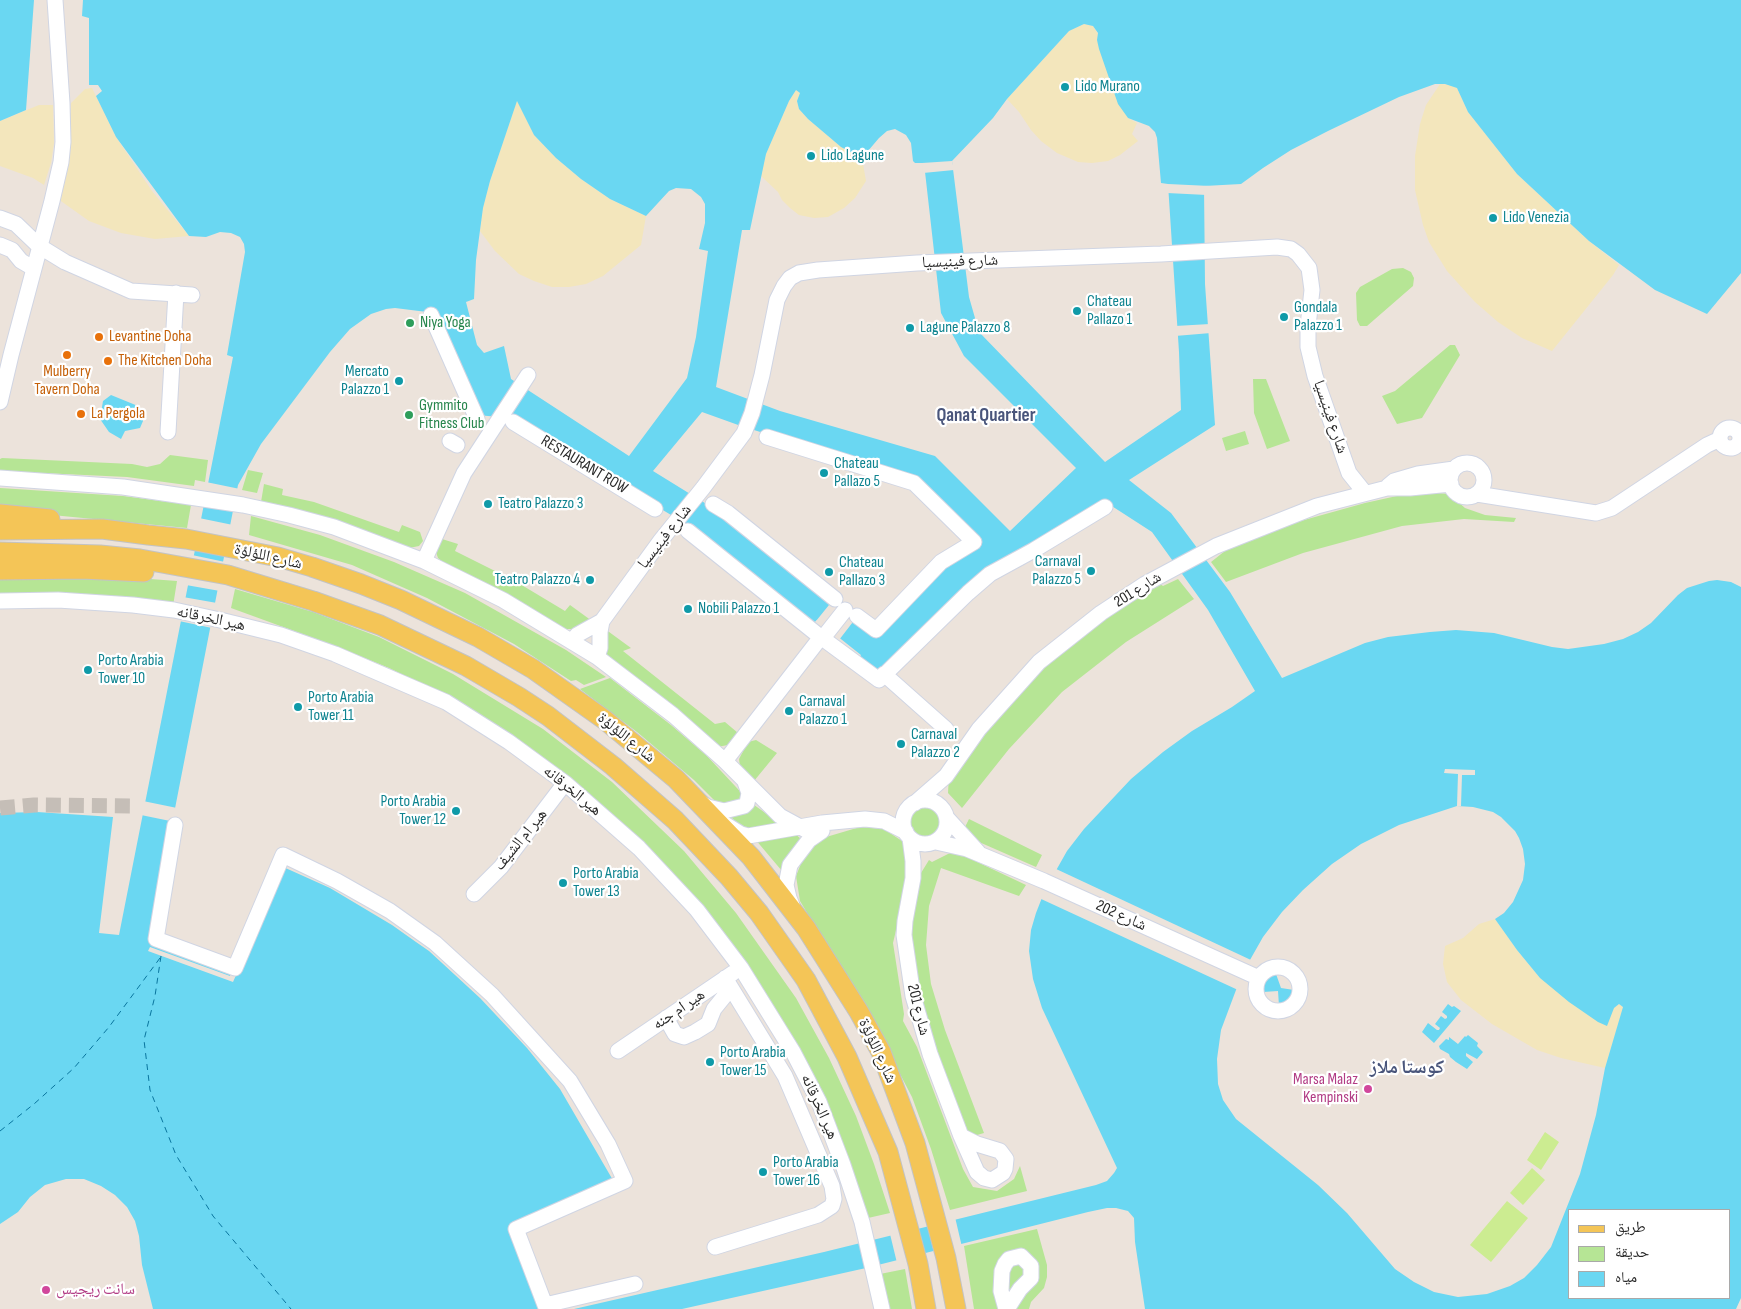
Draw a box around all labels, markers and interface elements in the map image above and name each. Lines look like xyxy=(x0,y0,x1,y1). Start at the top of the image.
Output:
place label: Lido Murano xyxy=(1075,77,1140,97)
marker: Lido Murano xyxy=(1059,81,1071,93)
place label: Lido Lagune xyxy=(821,146,884,166)
marker: Lido Lagune xyxy=(805,150,817,162)
place label: Lido Venezia xyxy=(1503,208,1569,228)
marker: Lido Venezia xyxy=(1487,212,1499,224)
street label: شارع فينيسيا xyxy=(922,251,998,273)
place label: Chateau Pallazo 1 xyxy=(1087,292,1132,330)
place label: Gondala Palazzo 1 xyxy=(1294,298,1342,336)
marker: Chateau Pallazo 1 xyxy=(1071,305,1083,317)
marker: Gondala Palazzo 1 xyxy=(1278,311,1290,323)
place label: Niya Yoga xyxy=(420,313,471,333)
marker: Niya Yoga xyxy=(404,317,416,329)
place label: Lagune Palazzo 8 xyxy=(920,318,1010,338)
marker: Lagune Palazzo 8 xyxy=(904,322,916,334)
place label: Levantine Doha xyxy=(109,327,191,347)
marker: Levantine Doha xyxy=(93,331,105,343)
marker: Mulberry Tavern Doha xyxy=(61,349,73,361)
place label: The Kitchen Doha xyxy=(118,351,212,371)
marker: The Kitchen Doha xyxy=(102,355,114,367)
place label: Mulberry Tavern Doha xyxy=(34,362,100,400)
place label: Mercato Palazzo 1 xyxy=(341,362,389,400)
marker: Mercato Palazzo 1 xyxy=(393,375,405,387)
street label: شارع فينيسيا xyxy=(1309,378,1351,456)
place label: Gymmito Fitness Club xyxy=(419,396,484,434)
place label: La Pergola xyxy=(91,404,145,424)
district label: Qanat Quartier xyxy=(936,405,1036,427)
marker: La Pergola xyxy=(75,408,87,420)
marker: Gymmito Fitness Club xyxy=(403,409,415,421)
street label: RESTAURANT ROW xyxy=(537,432,631,498)
place label: Chateau Pallazo 5 xyxy=(834,454,880,492)
marker: Chateau Pallazo 5 xyxy=(818,467,830,479)
place label: Teatro Palazzo 3 xyxy=(498,494,583,514)
marker: Teatro Palazzo 3 xyxy=(482,498,494,510)
street label: شارع فينيسيا xyxy=(634,501,696,573)
street label: شارع اللؤلؤة xyxy=(232,540,304,574)
place label: Carnaval Palazzo 5 xyxy=(1032,552,1081,590)
place label: Chateau Pallazo 3 xyxy=(839,553,885,591)
marker: Carnaval Palazzo 5 xyxy=(1085,565,1097,577)
marker: Chateau Pallazo 3 xyxy=(823,566,835,578)
street label: شارع 201 xyxy=(1111,568,1165,612)
place label: Teatro Palazzo 4 xyxy=(495,570,580,590)
marker: Teatro Palazzo 4 xyxy=(584,574,596,586)
place label: Nobili Palazzo 1 xyxy=(698,599,779,619)
street label: هير الخرقانه xyxy=(175,602,247,636)
marker: Nobili Palazzo 1 xyxy=(682,603,694,615)
place label: Porto Arabia Tower 10 xyxy=(98,651,164,689)
marker: Porto Arabia Tower 10 xyxy=(82,664,94,676)
place label: Porto Arabia Tower 11 xyxy=(308,688,374,726)
place label: Carnaval Palazzo 1 xyxy=(799,692,847,730)
marker: Porto Arabia Tower 11 xyxy=(292,701,304,713)
marker: Carnaval Palazzo 1 xyxy=(783,705,795,717)
street label: شارع اللؤلؤة xyxy=(593,709,659,767)
place label: Carnaval Palazzo 2 xyxy=(911,725,960,763)
marker: Carnaval Palazzo 2 xyxy=(895,738,907,750)
street label: هير الخرقانه xyxy=(539,762,605,820)
place label: Porto Arabia Tower 12 xyxy=(380,792,446,830)
marker: Porto Arabia Tower 12 xyxy=(450,805,462,817)
street label: هير ام الشيف xyxy=(490,805,552,875)
place label: Porto Arabia Tower 13 xyxy=(573,864,639,902)
marker: Porto Arabia Tower 13 xyxy=(557,877,569,889)
street label: شارع 202 xyxy=(1093,896,1149,936)
street label: شارع 201 xyxy=(902,982,934,1038)
street label: هير ام جنه xyxy=(649,986,709,1034)
street label: شارع اللؤلؤة xyxy=(854,1016,900,1086)
place label: Porto Arabia Tower 15 xyxy=(720,1043,786,1081)
marker: Porto Arabia Tower 15 xyxy=(704,1056,716,1068)
district label: كوستا ملاز xyxy=(1370,1057,1444,1079)
place label: Marsa Malaz Kempinski xyxy=(1293,1070,1358,1108)
street label: هير الخرقانه xyxy=(796,1071,842,1143)
marker: Marsa Malaz Kempinski xyxy=(1362,1083,1374,1095)
place label: Porto Arabia Tower 16 xyxy=(773,1153,839,1191)
marker: Porto Arabia Tower 16 xyxy=(757,1166,769,1178)
legend xyxy=(1568,1209,1731,1299)
text: طريق xyxy=(1615,1218,1646,1237)
text: حديقة xyxy=(1615,1243,1649,1262)
text: مياه xyxy=(1615,1268,1637,1287)
place label: سانت ريجيس xyxy=(56,1280,135,1300)
marker: سانت ريجيس xyxy=(40,1284,52,1296)

